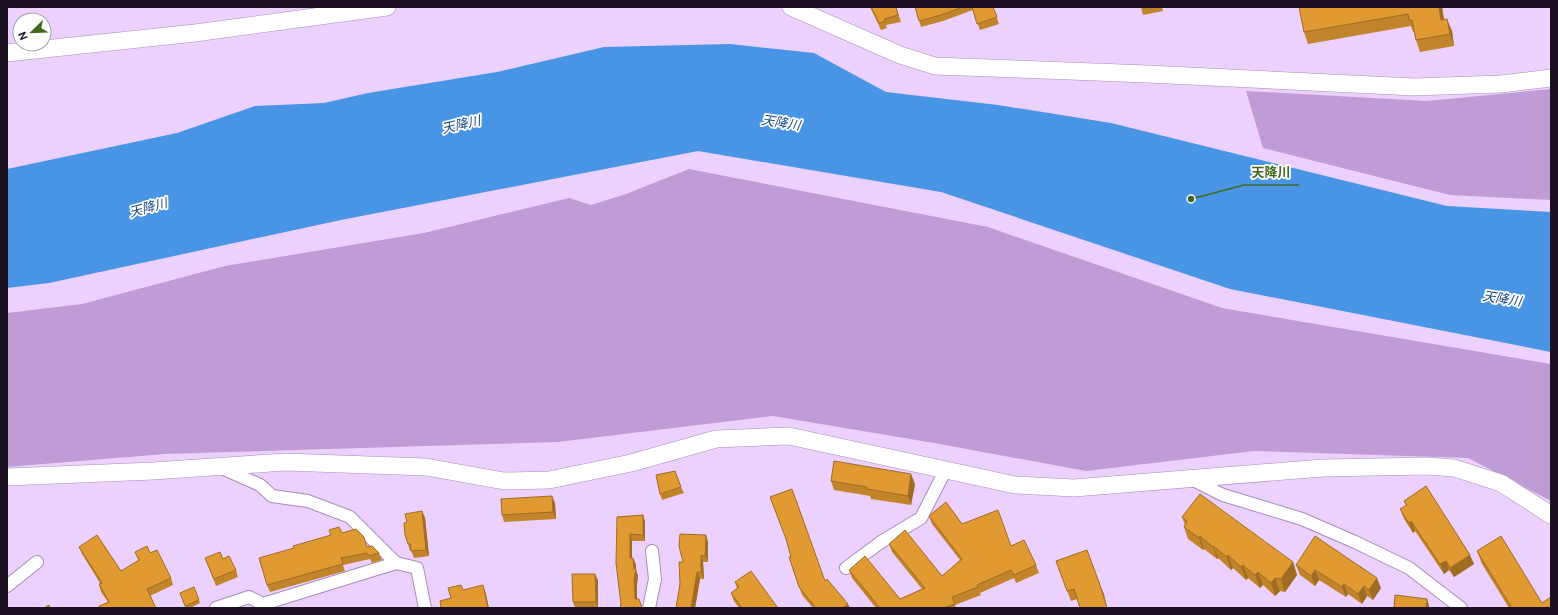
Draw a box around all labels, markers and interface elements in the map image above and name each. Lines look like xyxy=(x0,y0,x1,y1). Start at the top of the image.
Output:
north arrow xyxy=(12,12,52,52)
text: N xyxy=(15,30,31,42)
water label: 天降川 xyxy=(440,111,484,136)
water label: 天降川 xyxy=(760,111,803,133)
callout: 天降川 xyxy=(1244,160,1299,185)
text: 天降川 xyxy=(1251,164,1291,180)
water label: 天降川 xyxy=(127,194,171,220)
water label: 天降川 xyxy=(1481,287,1524,309)

